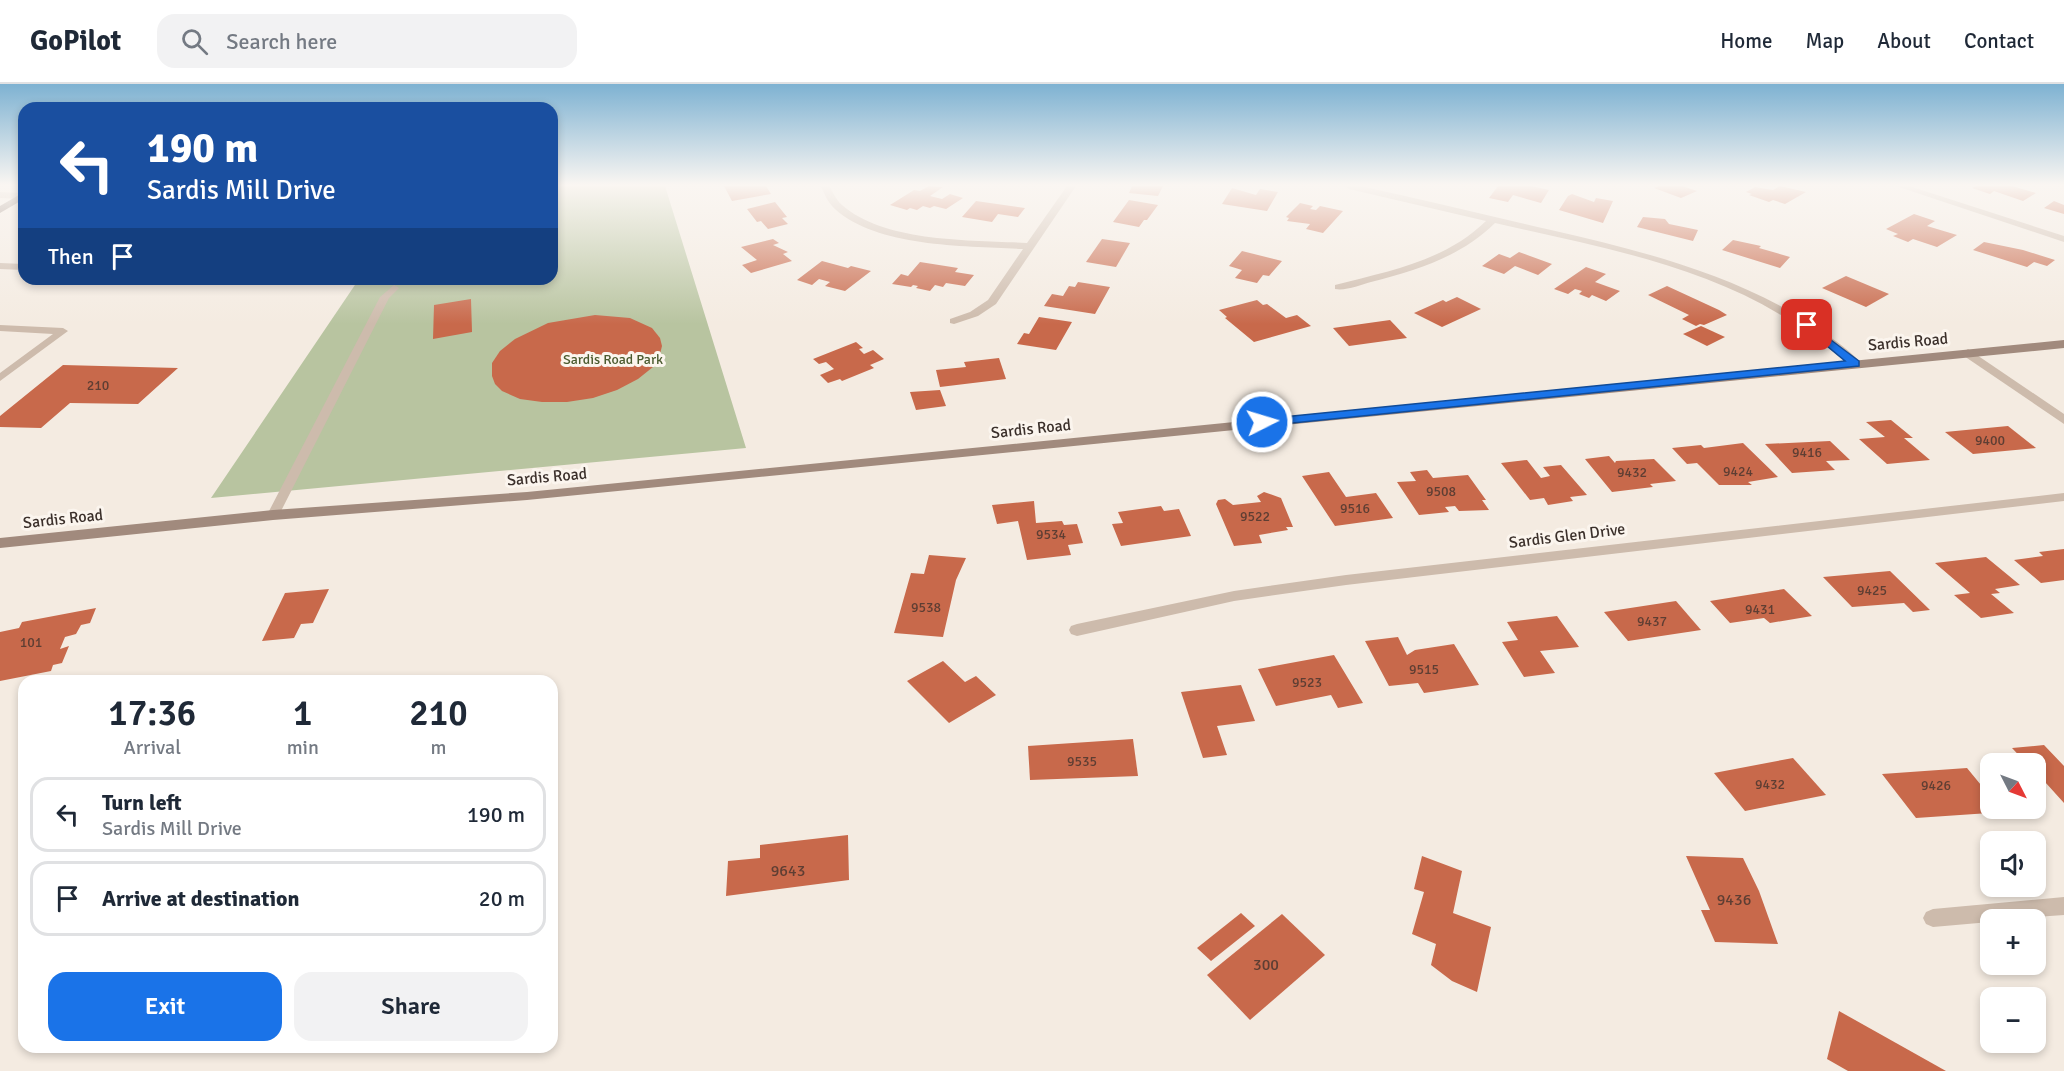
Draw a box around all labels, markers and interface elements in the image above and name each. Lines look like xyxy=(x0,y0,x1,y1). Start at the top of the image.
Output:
search box xyxy=(157,14,577,68)
text: GoPilot xyxy=(30,24,121,58)
icon: search xyxy=(178,25,211,58)
text: Search here xyxy=(226,28,337,55)
text: Home xyxy=(1720,28,1773,54)
text: Map xyxy=(1806,28,1844,54)
text: About xyxy=(1877,28,1931,54)
text: Contact xyxy=(1964,28,2034,54)
text: 190 m xyxy=(147,123,258,174)
icon: left xyxy=(48,126,126,204)
text: Sardis Mill Drive xyxy=(147,174,336,207)
icon: arrive xyxy=(106,240,139,273)
text: Then xyxy=(48,243,94,270)
pin xyxy=(1781,299,1832,350)
icon: arrive xyxy=(1790,308,1823,341)
street label: Sardis Road xyxy=(1867,329,1949,355)
park label: Sardis Road Park xyxy=(563,351,663,368)
house number: 210 xyxy=(87,377,109,394)
position arrow xyxy=(1230,390,1294,454)
street label: Sardis Road xyxy=(990,415,1072,443)
house number: 9400 xyxy=(1975,432,2005,449)
house number: 9416 xyxy=(1792,444,1822,461)
house number: 9424 xyxy=(1723,463,1754,480)
street label: Sardis Road xyxy=(506,464,588,490)
house number: 9432 xyxy=(1617,464,1647,481)
house number: 9508 xyxy=(1426,483,1456,500)
house number: 9516 xyxy=(1340,500,1370,517)
street label: Sardis Road xyxy=(22,505,104,533)
house number: 9522 xyxy=(1240,508,1270,525)
street label: Sardis Glen Drive xyxy=(1508,519,1626,553)
house number: 9534 xyxy=(1036,526,1067,543)
house number: 9425 xyxy=(1857,582,1887,599)
house number: 9538 xyxy=(911,599,941,616)
house number: 9431 xyxy=(1745,601,1775,618)
house number: 9437 xyxy=(1637,613,1667,630)
house number: 101 xyxy=(20,634,42,651)
house number: 9515 xyxy=(1409,661,1439,678)
house number: 9523 xyxy=(1292,674,1322,691)
text: 17:36 xyxy=(108,691,196,736)
text: 1 xyxy=(293,691,313,736)
text: 210 xyxy=(409,691,468,736)
text: Arrival xyxy=(124,735,181,760)
text: min xyxy=(287,735,319,760)
text: m xyxy=(430,735,446,760)
house number: 9535 xyxy=(1067,753,1097,770)
north arrow xyxy=(1980,753,2046,819)
map controls xyxy=(1980,753,2046,1053)
house number: 9432 xyxy=(1755,776,1785,793)
house number: 9426 xyxy=(1921,777,1951,794)
text: Turn left xyxy=(102,789,182,816)
icon: left xyxy=(51,798,84,831)
text: 190 m xyxy=(467,801,525,828)
text: Sardis Mill Drive xyxy=(102,816,242,841)
button: sound xyxy=(1980,831,2046,897)
house number: 9643 xyxy=(771,861,805,881)
icon: arrive xyxy=(51,882,84,915)
text: Arrive at destination xyxy=(102,885,299,912)
text: 20 m xyxy=(479,885,525,912)
house number: 9436 xyxy=(1717,890,1751,910)
button: + xyxy=(1980,909,2046,975)
house number: 300 xyxy=(1253,955,1279,975)
button: Exit xyxy=(48,972,282,1041)
button: Share xyxy=(294,972,528,1041)
button: − xyxy=(1980,987,2046,1053)

